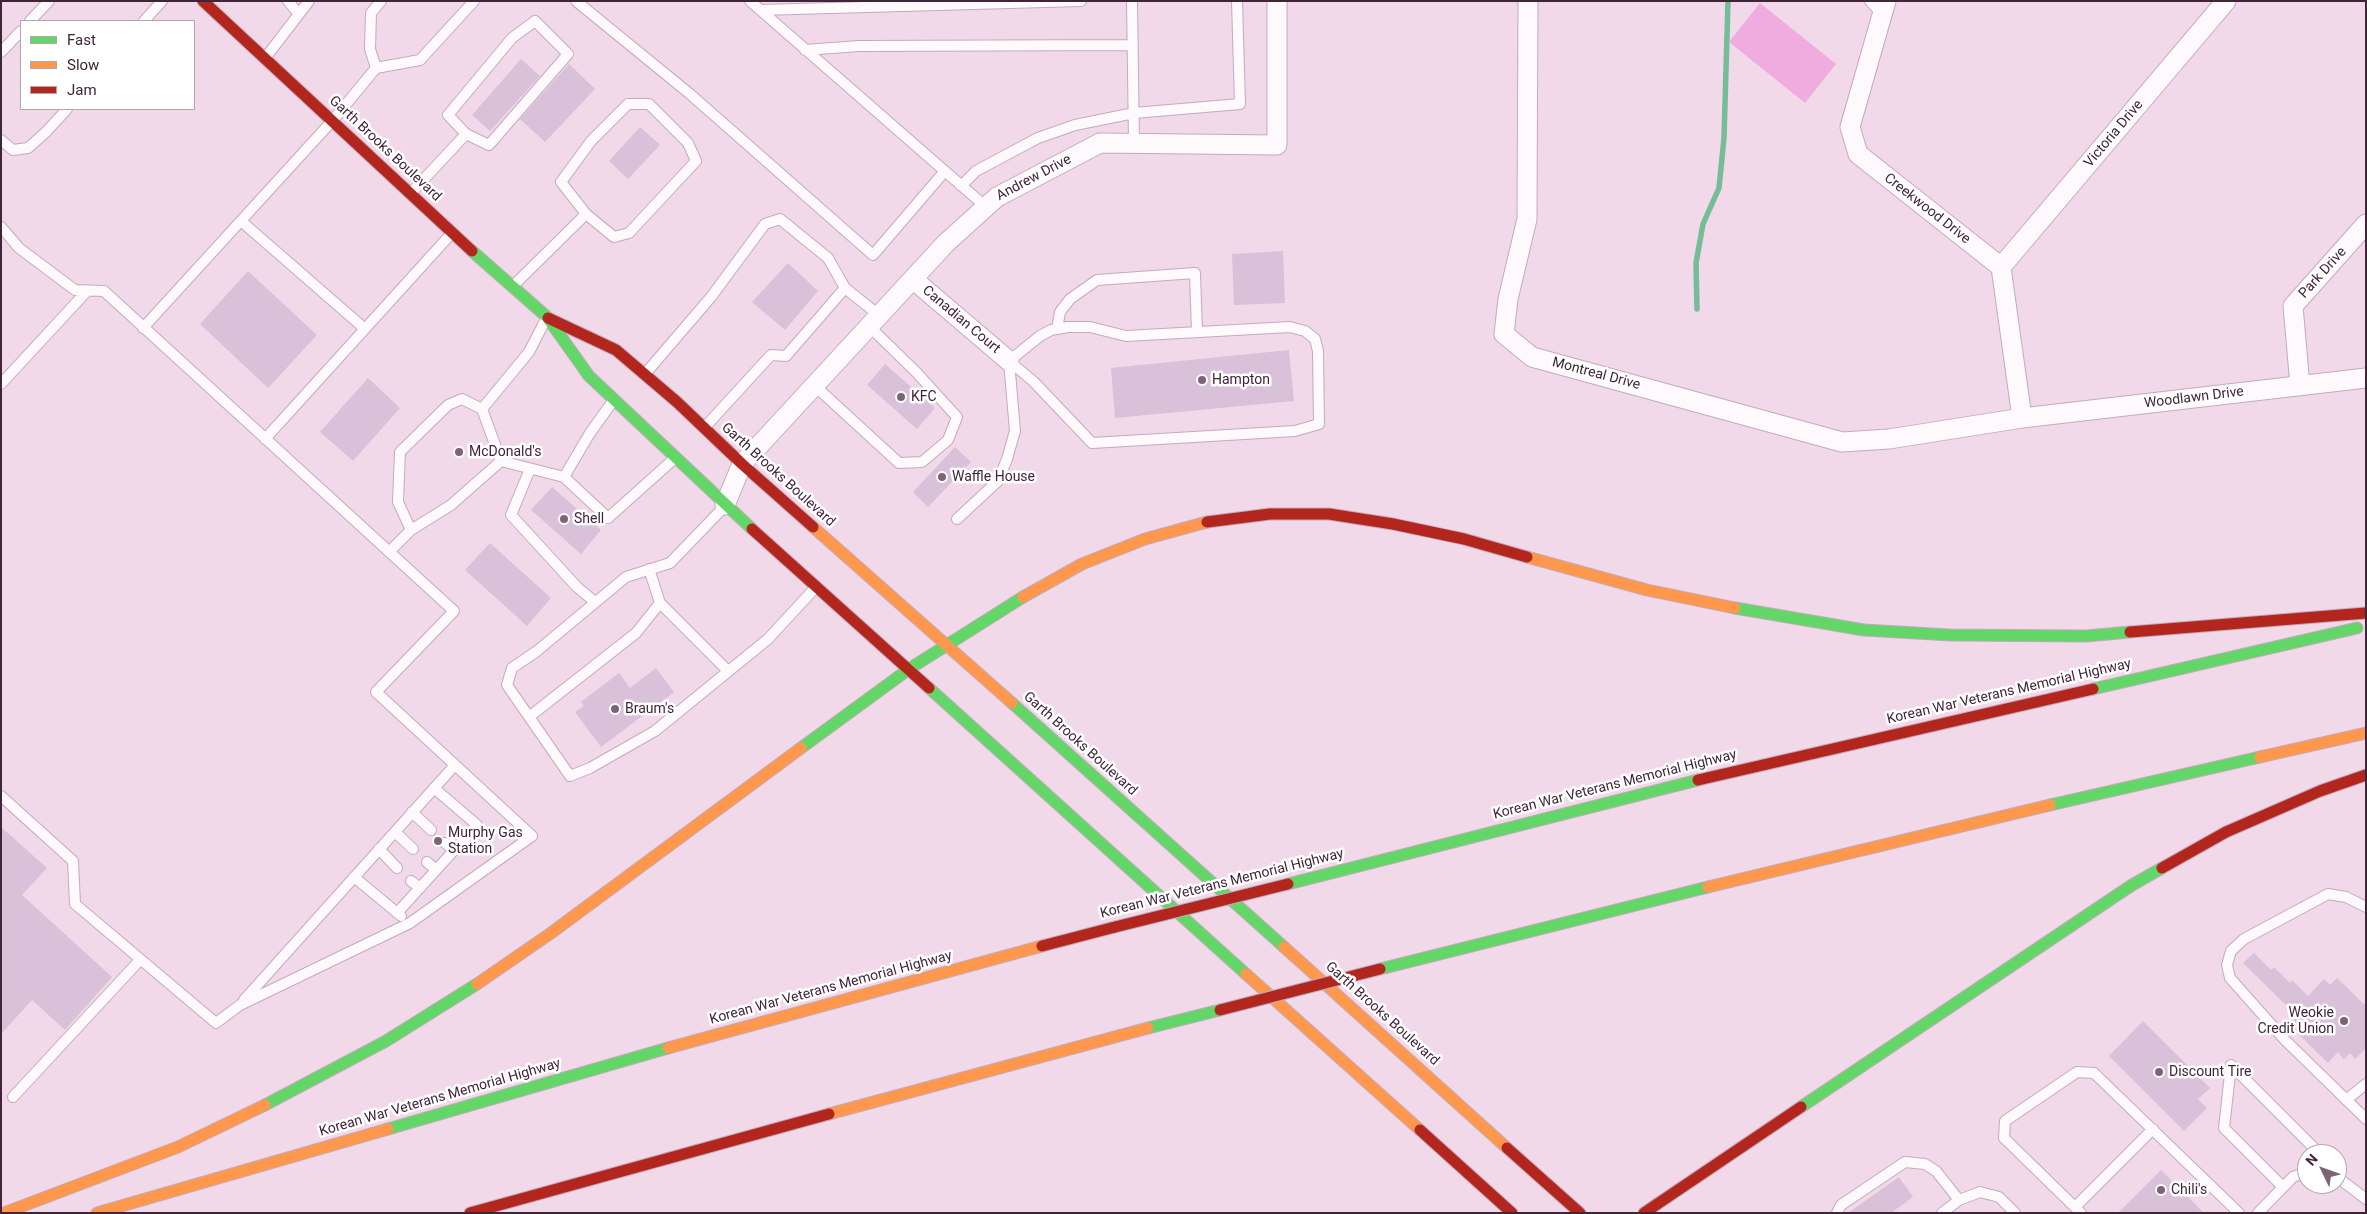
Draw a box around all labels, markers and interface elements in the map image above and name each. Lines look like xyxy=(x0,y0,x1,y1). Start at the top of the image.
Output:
legend xyxy=(20,20,195,110)
text: Fast xyxy=(67,31,96,49)
text: Slow xyxy=(67,56,99,74)
text: Jam xyxy=(67,81,97,99)
street label: Garth Brooks Boulevard xyxy=(325,93,445,205)
street label: Victoria Drive xyxy=(2081,97,2147,171)
street label: Andrew Drive xyxy=(994,151,1074,205)
street label: Creekwood Drive xyxy=(1880,170,1974,248)
street label: Park Drive xyxy=(2296,244,2350,302)
street label: Canadian Court xyxy=(919,282,1003,358)
street label: Montreal Drive xyxy=(1550,354,1642,394)
place label: Hampton xyxy=(1212,372,1270,388)
marker: Hampton xyxy=(1196,374,1208,386)
street label: Woodlawn Drive xyxy=(2143,384,2245,412)
place label: KFC xyxy=(911,389,937,405)
marker: KFC xyxy=(895,391,907,403)
street label: Garth Brooks Boulevard xyxy=(718,420,838,530)
place label: McDonald's xyxy=(469,444,541,460)
marker: McDonald's xyxy=(453,446,465,458)
place label: Waffle House xyxy=(952,469,1035,485)
marker: Waffle House xyxy=(936,471,948,483)
place label: Shell xyxy=(574,511,604,527)
marker: Shell xyxy=(558,513,570,525)
street label: Korean War Veterans Memorial Highway xyxy=(1885,656,2133,728)
street label: Garth Brooks Boulevard xyxy=(1020,689,1140,799)
place label: Braum's xyxy=(625,701,674,717)
marker: Braum's xyxy=(609,703,621,715)
street label: Korean War Veterans Memorial Highway xyxy=(1492,747,1738,823)
place label: Murphy Gas Station xyxy=(448,825,523,858)
marker: Murphy Gas Station xyxy=(432,835,444,847)
street label: Korean War Veterans Memorial Highway xyxy=(1099,846,1345,922)
street label: Korean War Veterans Memorial Highway xyxy=(708,948,954,1028)
street label: Garth Brooks Boulevard xyxy=(1322,959,1442,1069)
place label: Weokie Credit Union xyxy=(2258,1005,2334,1038)
marker: Weokie Credit Union xyxy=(2338,1015,2350,1027)
street label: Korean War Veterans Memorial Highway xyxy=(317,1055,563,1141)
place label: Discount Tire xyxy=(2169,1064,2251,1080)
marker: Discount Tire xyxy=(2153,1066,2165,1078)
north arrow xyxy=(2297,1144,2347,1194)
text: N xyxy=(2302,1151,2321,1169)
place label: Chili's xyxy=(2171,1182,2207,1198)
marker: Chili's xyxy=(2155,1184,2167,1196)

